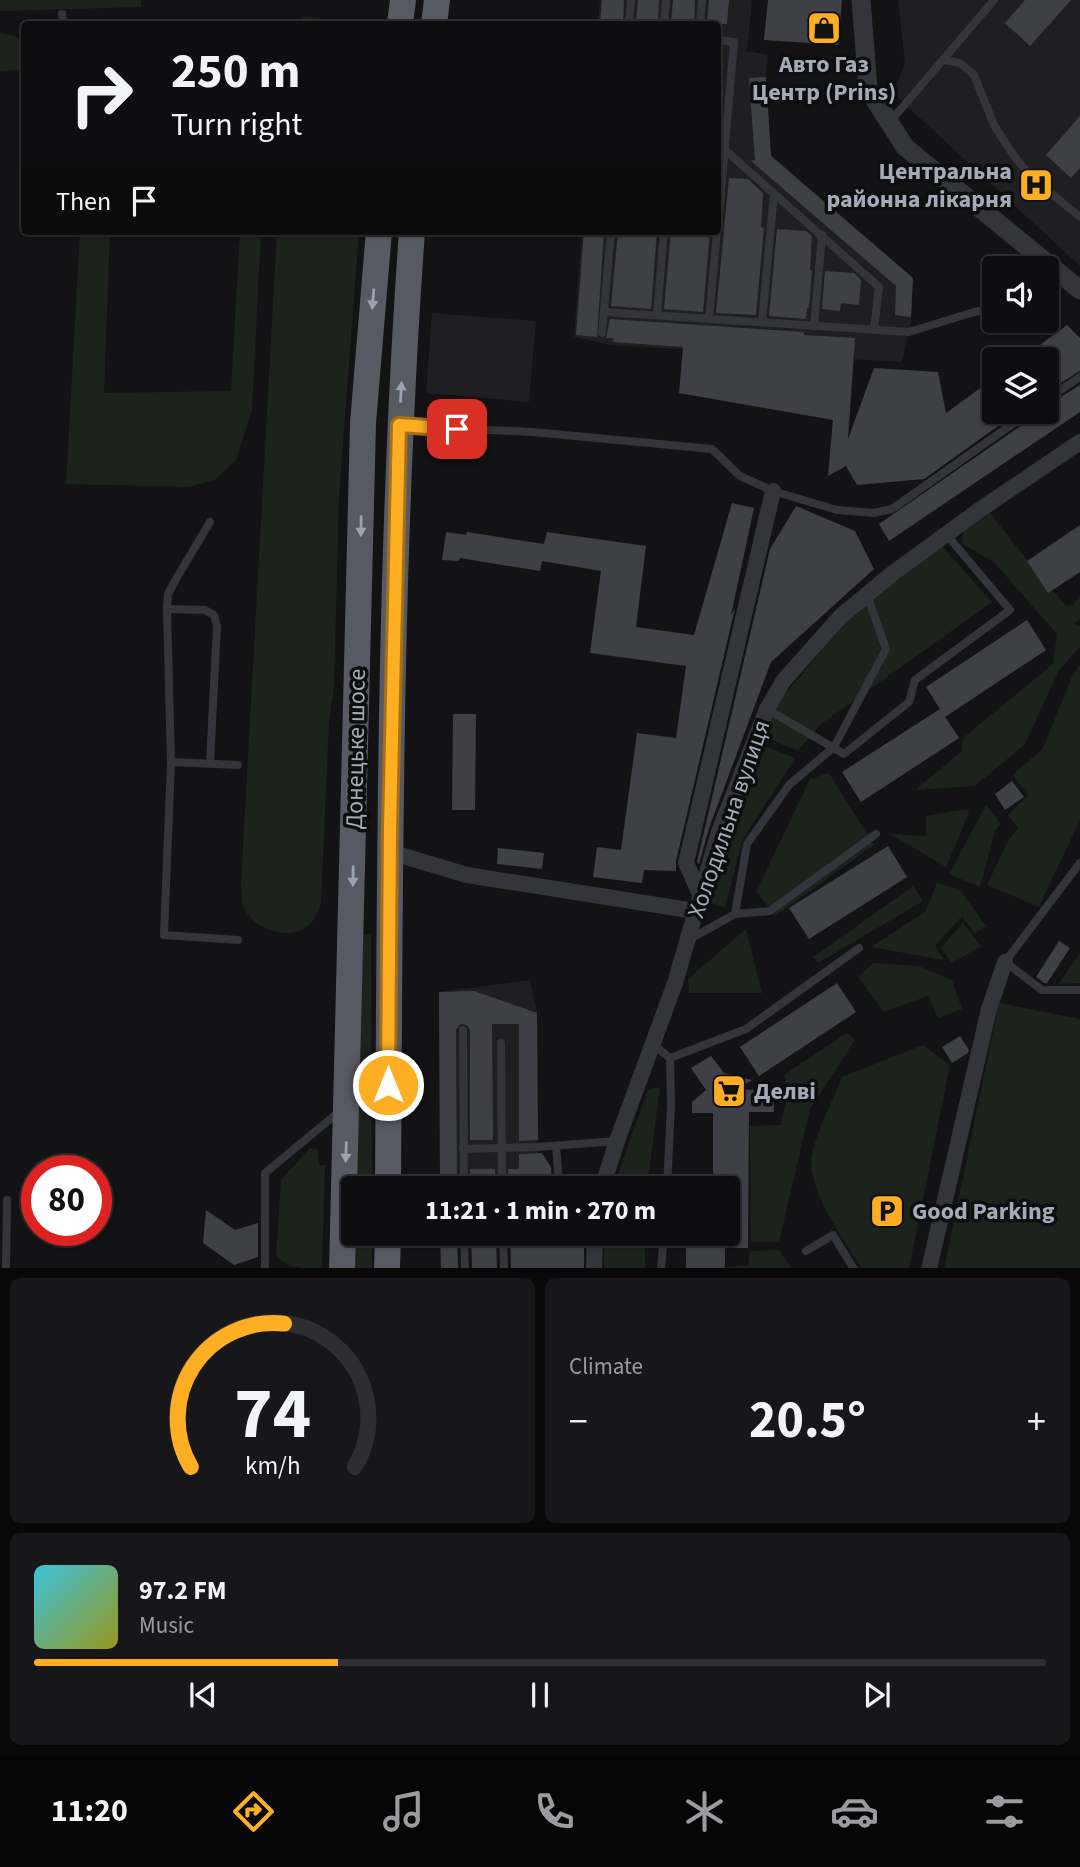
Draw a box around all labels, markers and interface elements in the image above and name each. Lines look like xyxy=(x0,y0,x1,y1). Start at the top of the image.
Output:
shop icon: Авто Газ Центр (Prins) xyxy=(805,9,843,47)
text: 250 m xyxy=(171,37,300,107)
place label: Авто Газ Центр (Prins) xyxy=(752,47,896,110)
icon: right xyxy=(56,49,147,140)
text: Turn right xyxy=(171,102,302,148)
place label: Центральна районна лікарня xyxy=(826,154,1012,217)
hospital icon: Центральна районна лікарня xyxy=(1017,166,1055,204)
icon: arrive xyxy=(125,182,163,220)
text: Then xyxy=(56,183,111,220)
map controls xyxy=(982,256,1059,424)
button: sound xyxy=(982,256,1059,333)
one-way arrow xyxy=(367,288,378,310)
button: layers xyxy=(982,347,1059,424)
one-way arrow xyxy=(395,381,406,403)
pin xyxy=(427,399,487,459)
icon: arrive xyxy=(438,410,476,448)
one-way arrow xyxy=(355,515,367,537)
street label: Донецьке шосе xyxy=(337,668,375,830)
street label: Холодильна вулиця xyxy=(679,715,779,923)
one-way arrow xyxy=(347,865,359,887)
position arrow xyxy=(351,1048,425,1122)
supermarket icon: Делві xyxy=(710,1072,748,1110)
place label: Делві xyxy=(754,1074,816,1109)
one-way arrow xyxy=(340,1142,351,1164)
speed limit sign: 80 xyxy=(21,1155,112,1246)
text: 11:21 · 1 min · 270 m xyxy=(425,1192,656,1229)
parking icon: Good Parking xyxy=(868,1192,906,1230)
place label: Good Parking xyxy=(912,1194,1055,1229)
text: Climate xyxy=(569,1350,643,1383)
text: 74 xyxy=(234,1362,311,1466)
text: 20.5° xyxy=(749,1384,866,1458)
text: − xyxy=(569,1395,588,1449)
text: + xyxy=(1027,1395,1046,1449)
text: km/h xyxy=(245,1447,300,1483)
text: 97.2 FM xyxy=(139,1572,227,1609)
text: Music xyxy=(139,1609,194,1642)
icon: previous xyxy=(184,1676,222,1714)
icon: pause xyxy=(521,1676,559,1714)
icon: next xyxy=(858,1676,896,1714)
icon: directions xyxy=(229,1787,278,1836)
icon: music xyxy=(379,1787,428,1836)
icon: phone xyxy=(530,1787,579,1836)
icon: climate xyxy=(680,1787,729,1836)
icon: car xyxy=(830,1787,879,1836)
icon: filters xyxy=(980,1787,1029,1836)
text: 11:20 xyxy=(51,1788,128,1834)

